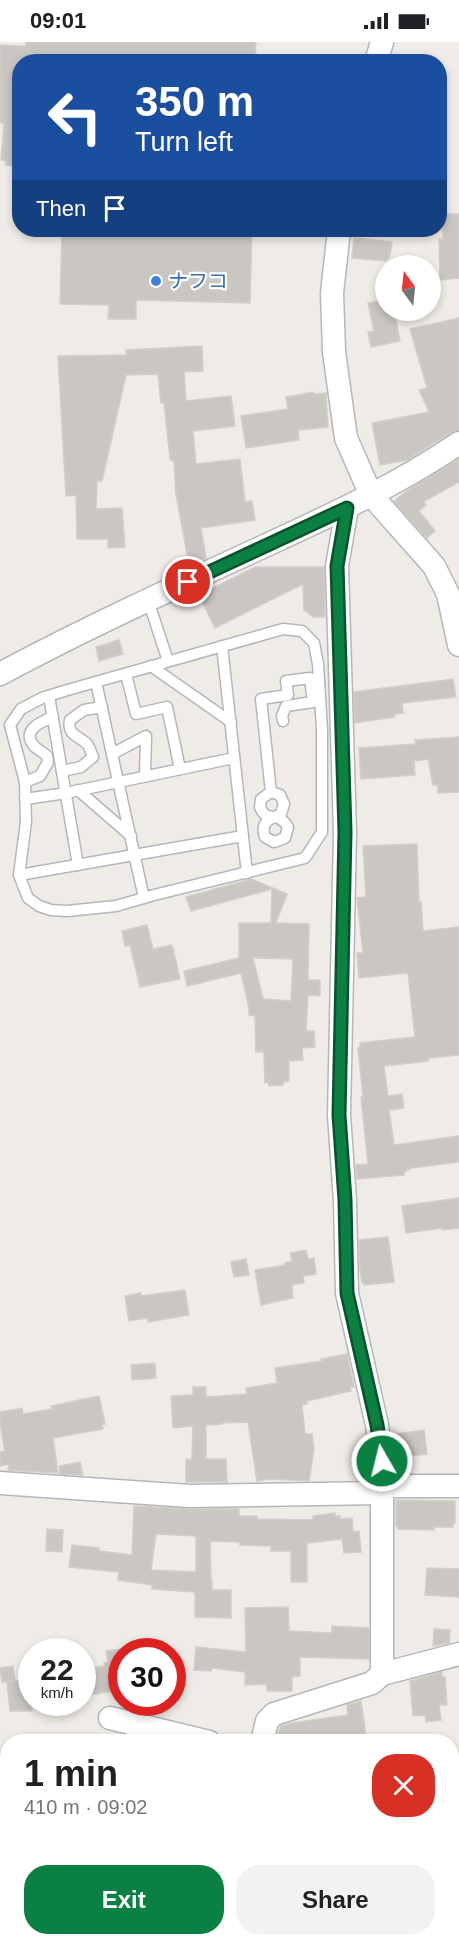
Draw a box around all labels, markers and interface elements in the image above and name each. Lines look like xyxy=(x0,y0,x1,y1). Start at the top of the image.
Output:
text: 09:01 xyxy=(30,8,86,33)
icon: left xyxy=(36,78,114,156)
text: 350 m xyxy=(135,78,254,125)
text: Turn left xyxy=(135,127,233,157)
icon: arrive xyxy=(98,192,131,225)
text: Then xyxy=(36,196,86,221)
north arrow xyxy=(375,255,441,321)
map controls xyxy=(375,255,441,321)
place label: ナフコ xyxy=(168,270,228,292)
marker: ナフコ xyxy=(149,274,163,288)
pin xyxy=(162,556,213,607)
icon: arrive xyxy=(171,565,204,598)
position arrow xyxy=(350,1429,414,1493)
speed limit sign: 30 xyxy=(108,1638,186,1716)
text: 22 xyxy=(40,1653,74,1686)
text: km/h xyxy=(41,1684,73,1701)
text: 1 min xyxy=(24,1753,118,1794)
button: close xyxy=(372,1754,435,1817)
text: 410 m · 09:02 xyxy=(24,1796,147,1818)
button: Exit xyxy=(24,1865,224,1934)
button: Share xyxy=(236,1865,435,1934)

